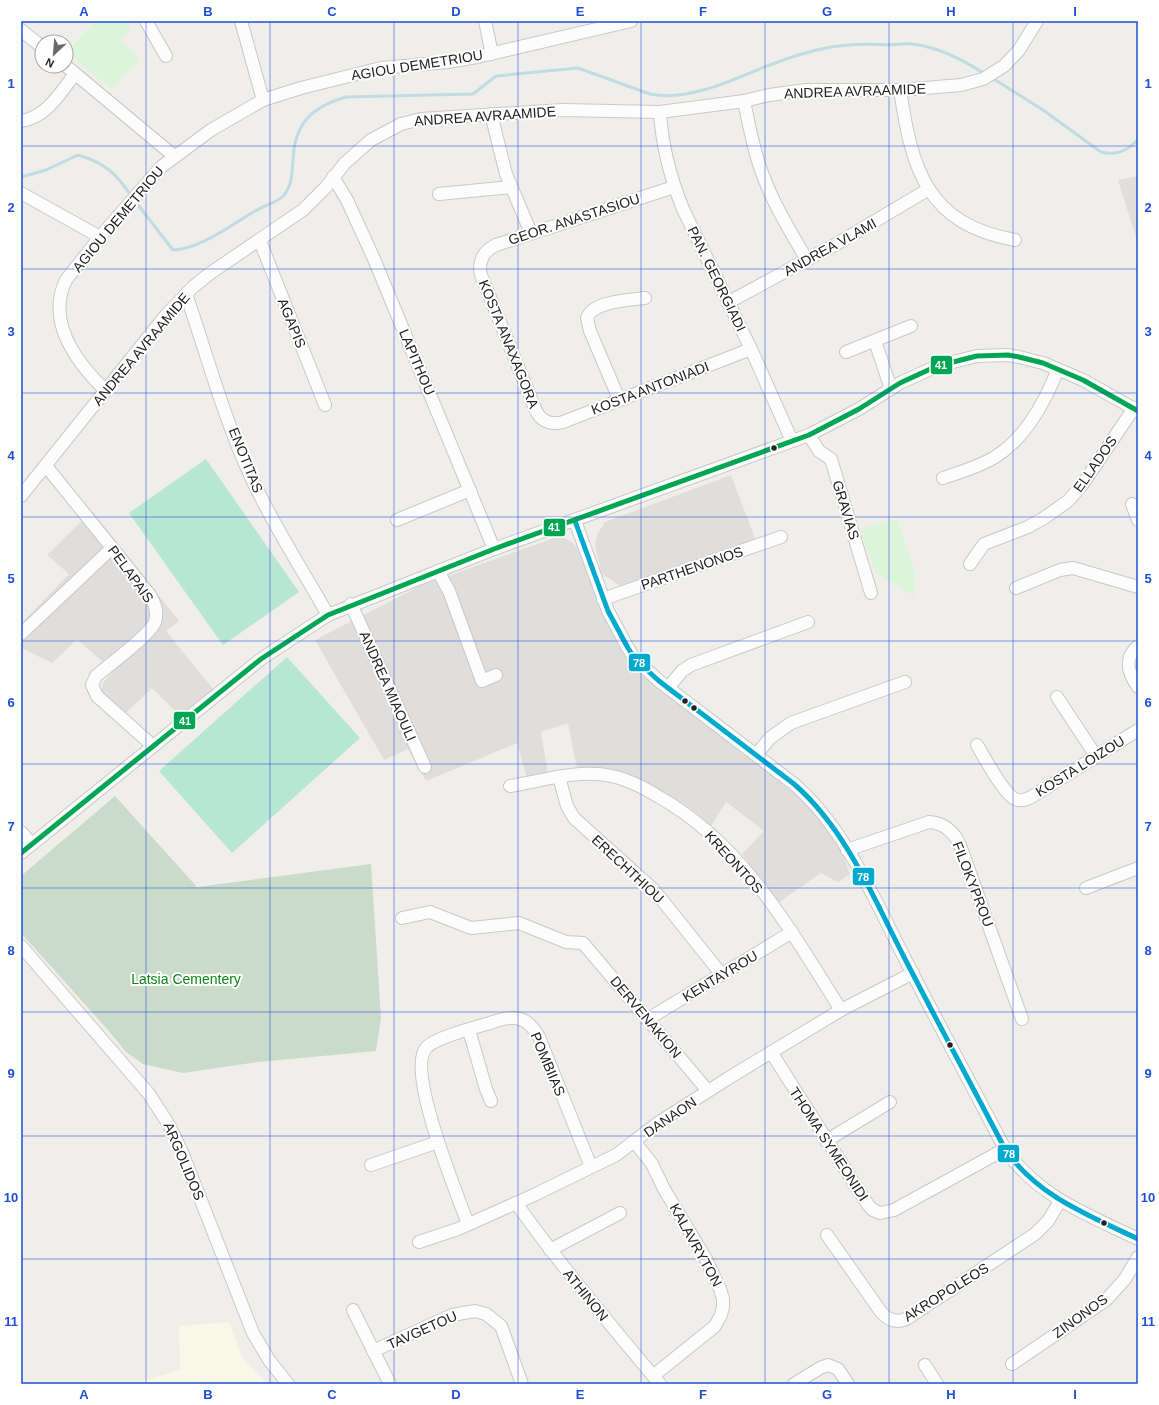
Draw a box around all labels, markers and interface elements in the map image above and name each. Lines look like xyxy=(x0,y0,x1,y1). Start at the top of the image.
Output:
text: A xyxy=(79,4,89,19)
text: B xyxy=(203,4,213,19)
text: C xyxy=(327,4,337,19)
text: D xyxy=(451,4,461,19)
text: E xyxy=(576,4,585,19)
text: F xyxy=(699,4,707,19)
text: G xyxy=(822,4,832,19)
text: H xyxy=(946,4,956,19)
text: I xyxy=(1073,4,1077,19)
north arrow xyxy=(34,34,74,74)
street label: AGIOU DEMETRIOU xyxy=(350,47,484,83)
text: N xyxy=(43,56,56,70)
text: 1 xyxy=(7,76,15,91)
text: 1 xyxy=(1144,76,1152,91)
street label: ANDREA AVRAAMIDE xyxy=(784,81,926,101)
street label: ANDREA AVRAAMIDE xyxy=(414,103,556,129)
street label: AGIOU DEMETRIOU xyxy=(69,163,167,275)
street label: GEOR. ANASTASIOU xyxy=(506,190,642,248)
text: 2 xyxy=(7,200,15,215)
text: 2 xyxy=(1144,200,1152,215)
street label: ANDREA VLAMI xyxy=(781,215,879,279)
street label: PAN. GEORGIADI xyxy=(685,224,749,334)
street label: KOSTA ANAXAGORA xyxy=(476,277,542,411)
street label: ANDREA AVRAAMIDE xyxy=(89,289,193,409)
street label: AGAPIS xyxy=(275,296,309,350)
text: 3 xyxy=(7,324,15,339)
text: 3 xyxy=(1144,324,1152,339)
street label: LAPITHOU xyxy=(396,327,438,397)
line badge: 41 xyxy=(930,355,953,375)
street label: KOSTA ANTONIADI xyxy=(589,358,711,418)
text: 41 xyxy=(935,359,947,371)
street label: ENOTITAS xyxy=(226,425,266,495)
street label: ELLADOS xyxy=(1070,433,1120,495)
unlabelled marker xyxy=(769,443,779,453)
text: 4 xyxy=(7,448,15,463)
text: 4 xyxy=(1144,448,1152,463)
street label: GRAVIAS xyxy=(829,478,863,542)
line badge: 41 xyxy=(543,518,566,537)
text: 41 xyxy=(548,521,560,533)
street label: PELAPAIS xyxy=(105,542,157,606)
street label: PARTHENONOS xyxy=(639,543,745,593)
text: 5 xyxy=(7,571,15,586)
text: 5 xyxy=(1144,571,1152,586)
street label: ANDREA MIAOULI xyxy=(356,628,420,744)
line badge: 78 xyxy=(628,653,651,672)
text: 78 xyxy=(633,657,645,669)
text: 6 xyxy=(7,695,15,710)
text: 6 xyxy=(1144,695,1152,710)
unlabelled marker xyxy=(680,696,690,706)
unlabelled marker xyxy=(689,703,699,713)
line badge: 41 xyxy=(173,711,196,730)
text: 41 xyxy=(179,715,191,727)
street label: KOSTA LOIZOU xyxy=(1033,732,1127,800)
text: 7 xyxy=(7,819,15,834)
text: 7 xyxy=(1144,819,1152,834)
street label: KREONTOS xyxy=(702,828,766,896)
street label: ERECHTHIOU xyxy=(589,832,667,906)
street label: FILOKYPROU xyxy=(949,839,997,929)
line badge: 78 xyxy=(852,867,875,886)
text: 78 xyxy=(857,871,869,883)
text: 8 xyxy=(7,943,15,958)
text: 8 xyxy=(1144,943,1152,958)
street label: KENTAYROU xyxy=(679,947,761,1005)
park label: Latsia Cementery xyxy=(131,971,241,987)
street label: DERVENAKION xyxy=(607,973,685,1061)
street label: POMBIIAS xyxy=(527,1030,569,1098)
unlabelled marker xyxy=(945,1040,955,1050)
text: 9 xyxy=(7,1066,15,1081)
text: 9 xyxy=(1144,1066,1152,1081)
street label: THOMA SYMEONIDI xyxy=(786,1084,872,1204)
street label: DANAON xyxy=(641,1094,699,1140)
street label: ARGOLIDOS xyxy=(160,1120,208,1202)
line badge: 78 xyxy=(997,1144,1020,1163)
text: 78 xyxy=(1003,1148,1015,1160)
text: 10 xyxy=(4,1190,18,1205)
text: 10 xyxy=(1141,1190,1155,1205)
street label: KALAVRYTON xyxy=(667,1201,725,1289)
unlabelled marker xyxy=(1099,1218,1109,1228)
street label: AKROPOLEOS xyxy=(901,1259,991,1325)
street label: ATHINON xyxy=(560,1266,612,1324)
street label: ZINONOS xyxy=(1049,1291,1111,1341)
street label: TAVGETOU xyxy=(385,1308,459,1352)
text: 11 xyxy=(4,1314,18,1329)
text: 11 xyxy=(1141,1314,1155,1329)
text: A xyxy=(79,1387,89,1402)
text: B xyxy=(203,1387,213,1402)
text: C xyxy=(327,1387,337,1402)
text: D xyxy=(451,1387,461,1402)
text: E xyxy=(576,1387,585,1402)
text: F xyxy=(699,1387,707,1402)
text: G xyxy=(822,1387,832,1402)
text: H xyxy=(946,1387,956,1402)
text: I xyxy=(1073,1387,1077,1402)

